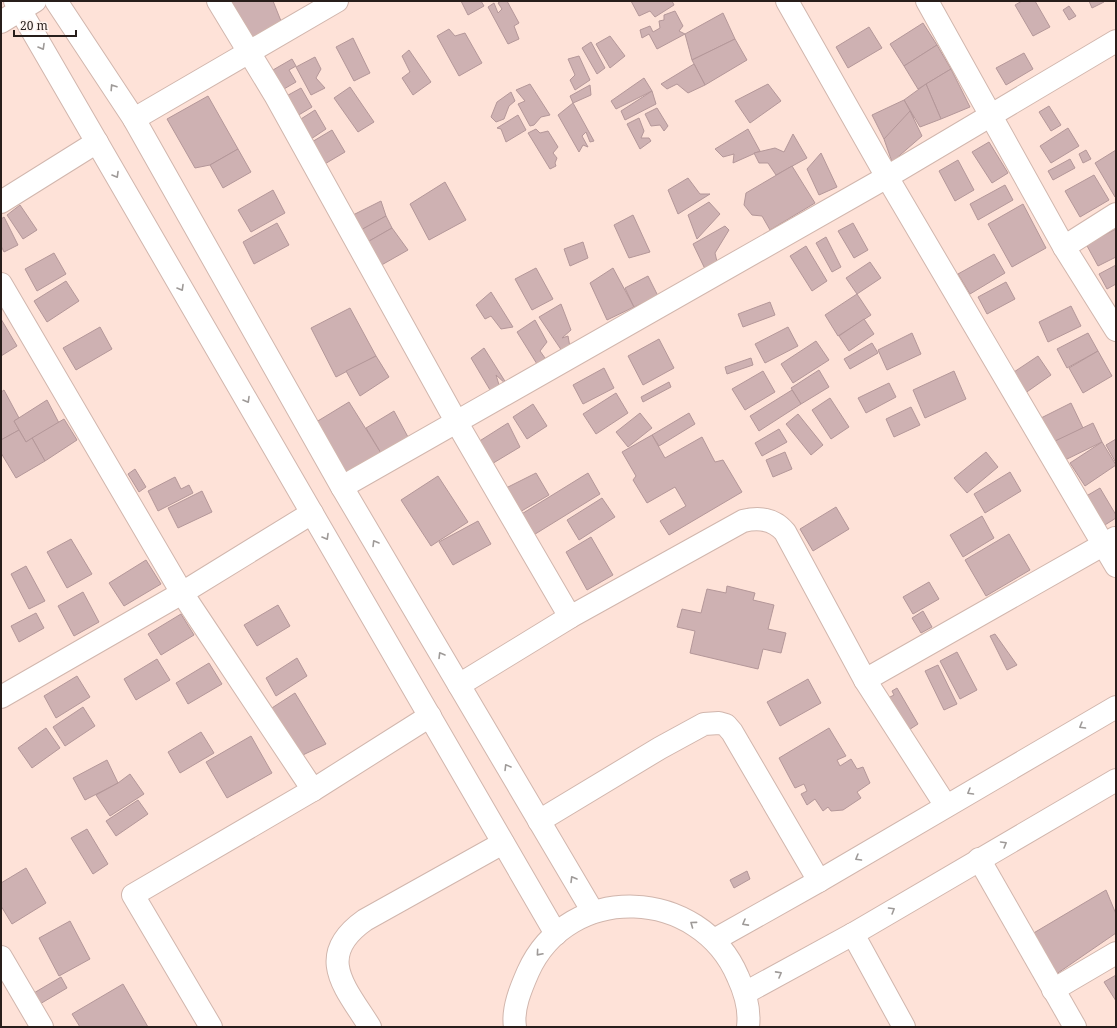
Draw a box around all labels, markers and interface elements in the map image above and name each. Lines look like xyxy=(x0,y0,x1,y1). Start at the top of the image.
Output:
scale bar xyxy=(14,12,76,38)
text: 20 m xyxy=(20,17,48,34)
one-way arrow xyxy=(37,43,44,50)
one-way arrow xyxy=(110,84,117,91)
one-way arrow xyxy=(112,171,119,178)
one-way arrow xyxy=(177,284,184,291)
one-way arrow xyxy=(242,396,249,403)
one-way arrow xyxy=(321,533,328,540)
one-way arrow xyxy=(373,540,380,547)
one-way arrow xyxy=(439,652,446,659)
one-way arrow xyxy=(1079,722,1086,729)
one-way arrow xyxy=(505,764,512,771)
one-way arrow xyxy=(967,788,974,795)
one-way arrow xyxy=(1000,842,1007,849)
one-way arrow xyxy=(855,854,862,861)
one-way arrow xyxy=(571,876,578,883)
one-way arrow xyxy=(888,907,895,915)
one-way arrow xyxy=(742,918,749,925)
one-way arrow xyxy=(690,921,697,929)
one-way arrow xyxy=(537,948,544,955)
one-way arrow xyxy=(775,971,782,978)

